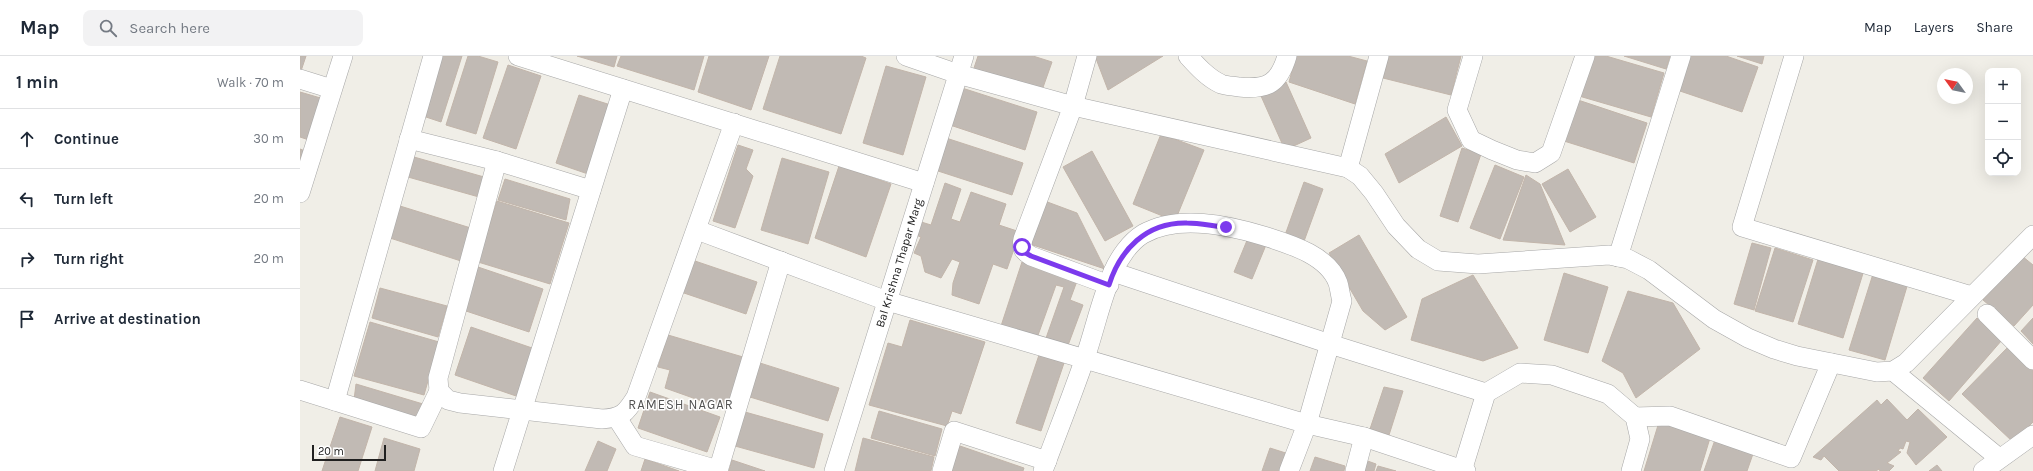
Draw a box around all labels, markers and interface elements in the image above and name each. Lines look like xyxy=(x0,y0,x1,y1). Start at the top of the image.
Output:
search box xyxy=(83,10,363,46)
text: Map xyxy=(20,17,59,39)
icon: search xyxy=(97,17,119,39)
text: Search here xyxy=(129,19,210,37)
text: Map xyxy=(1864,19,1892,36)
text: Layers xyxy=(1914,19,1954,36)
text: Share xyxy=(1976,19,2013,36)
north arrow xyxy=(1937,68,1973,104)
map controls xyxy=(1985,68,2021,176)
button: + xyxy=(1985,68,2021,104)
text: 1 min xyxy=(16,72,59,92)
text: Walk · 70 m xyxy=(217,75,284,90)
button: − xyxy=(1985,104,2021,140)
icon: ahead xyxy=(16,128,38,150)
text: Continue xyxy=(54,130,119,148)
text: 30 m xyxy=(253,131,284,146)
button: locate xyxy=(1985,140,2021,176)
icon: left xyxy=(16,188,38,210)
text: Turn left xyxy=(54,190,113,208)
text: 20 m xyxy=(254,191,284,206)
street label: Bal Krishna Thapar Marg xyxy=(873,197,925,329)
route end xyxy=(1217,218,1235,236)
route start xyxy=(1013,238,1031,256)
icon: right xyxy=(16,248,38,270)
text: Turn right xyxy=(54,250,124,268)
text: 20 m xyxy=(254,251,284,266)
icon: arrive xyxy=(16,308,38,330)
text: Arrive at destination xyxy=(54,310,201,328)
district label: RAMESH NAGAR xyxy=(628,397,734,412)
scale bar xyxy=(312,443,386,462)
text: 20 m xyxy=(318,445,344,458)

